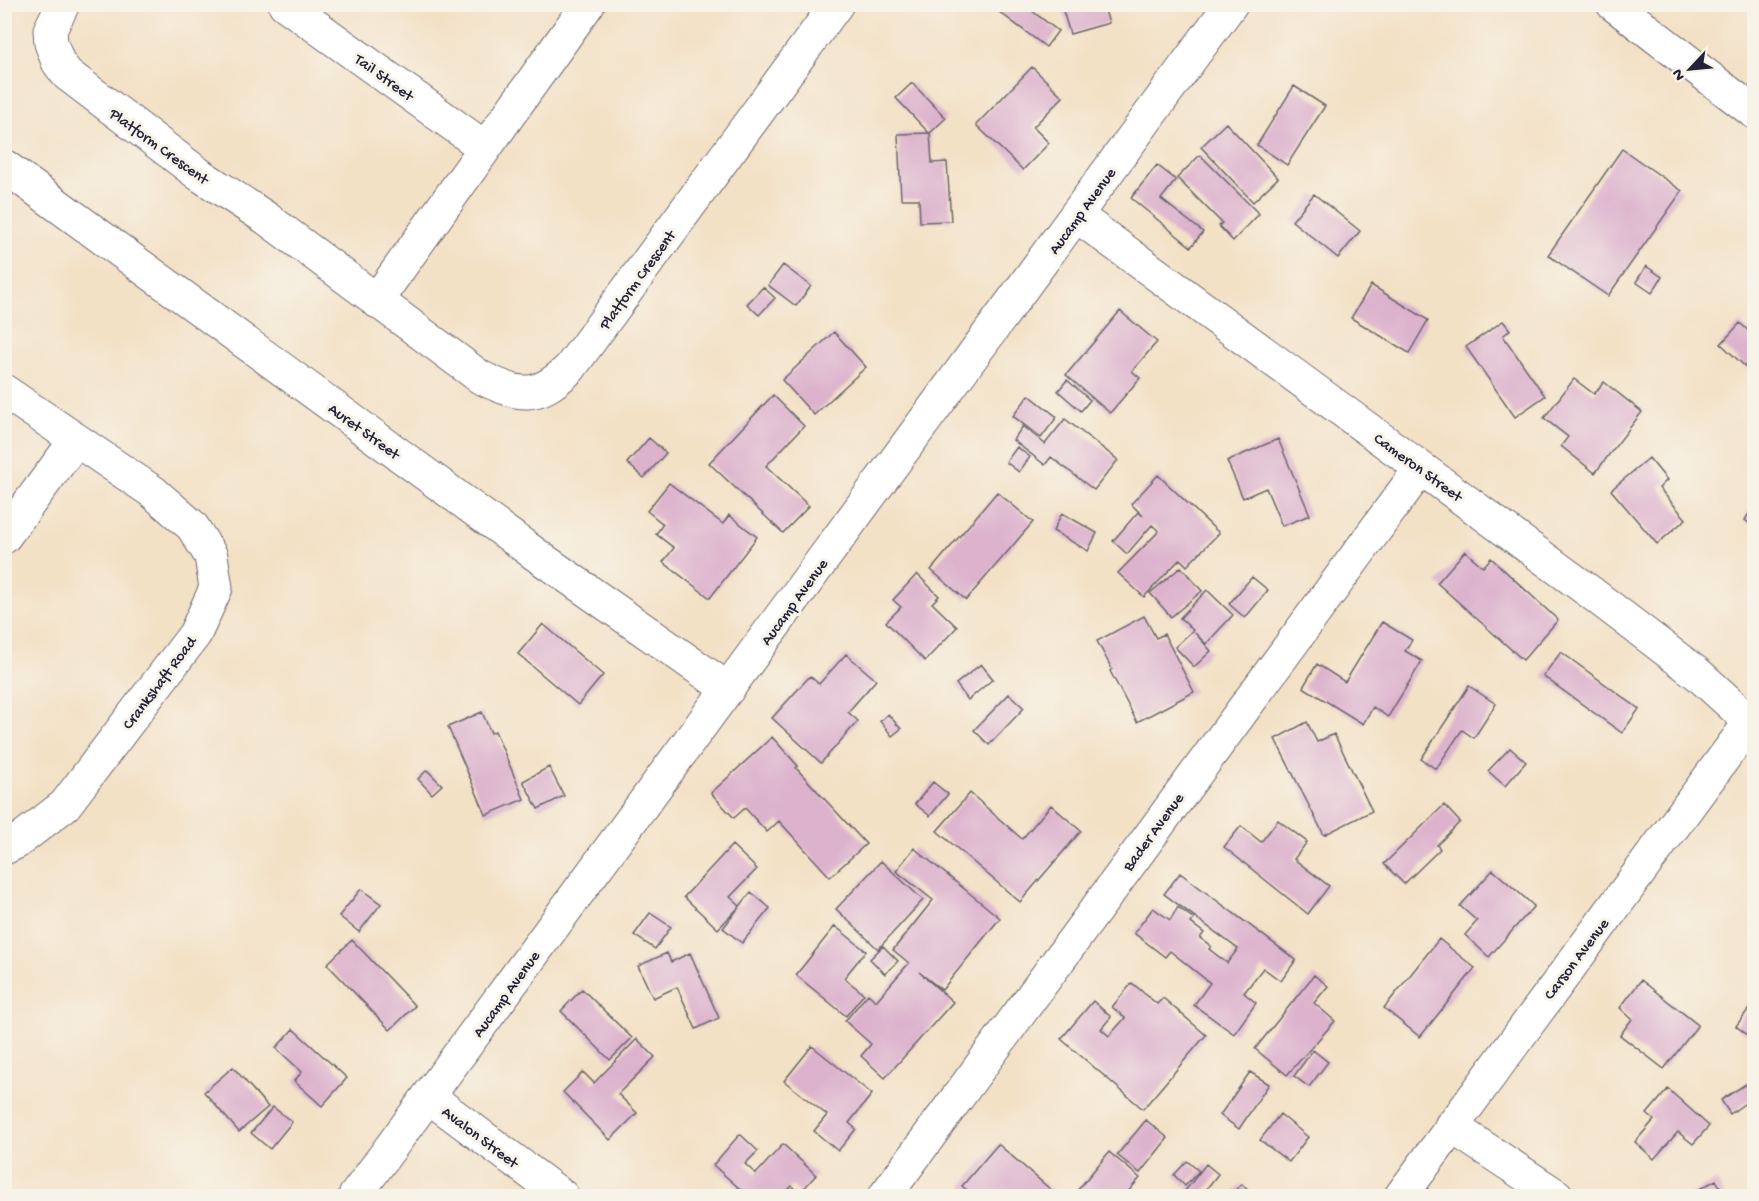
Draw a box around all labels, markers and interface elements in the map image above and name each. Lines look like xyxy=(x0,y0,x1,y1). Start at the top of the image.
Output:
north arrow xyxy=(1660,39,1720,99)
street label: Tail Street xyxy=(349,50,417,108)
text: N xyxy=(1669,65,1690,83)
street label: Platform Crescent xyxy=(104,105,212,191)
street label: Aucamp Avenue xyxy=(1046,164,1122,259)
street label: Platform Crescent xyxy=(596,227,682,335)
street label: Auret Street xyxy=(323,401,404,466)
street label: Cameron Street xyxy=(1369,430,1466,508)
street label: Aucamp Avenue xyxy=(758,555,834,650)
street label: Crankshaft Road xyxy=(120,633,203,734)
street label: Bader Avenue xyxy=(1119,790,1190,877)
street label: Carson Avenue xyxy=(1541,915,1615,1005)
street label: Aucamp Avenue xyxy=(470,947,546,1042)
street label: Avalon Street xyxy=(437,1104,522,1175)

